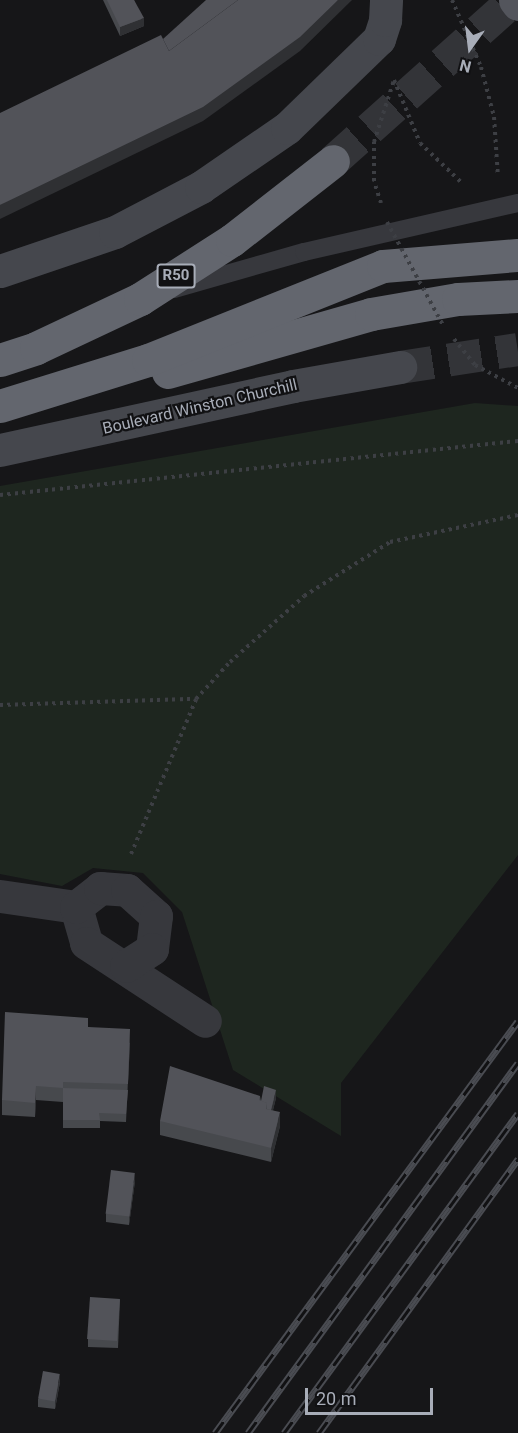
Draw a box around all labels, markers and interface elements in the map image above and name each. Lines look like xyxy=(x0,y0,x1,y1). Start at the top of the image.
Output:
north arrow xyxy=(440,18,500,78)
text: N xyxy=(458,55,473,77)
road number: R50 xyxy=(156,264,195,288)
street label: Boulevard Winston Churchill xyxy=(101,375,299,439)
scale bar xyxy=(308,1376,436,1414)
text: 20 m xyxy=(316,1388,356,1409)

